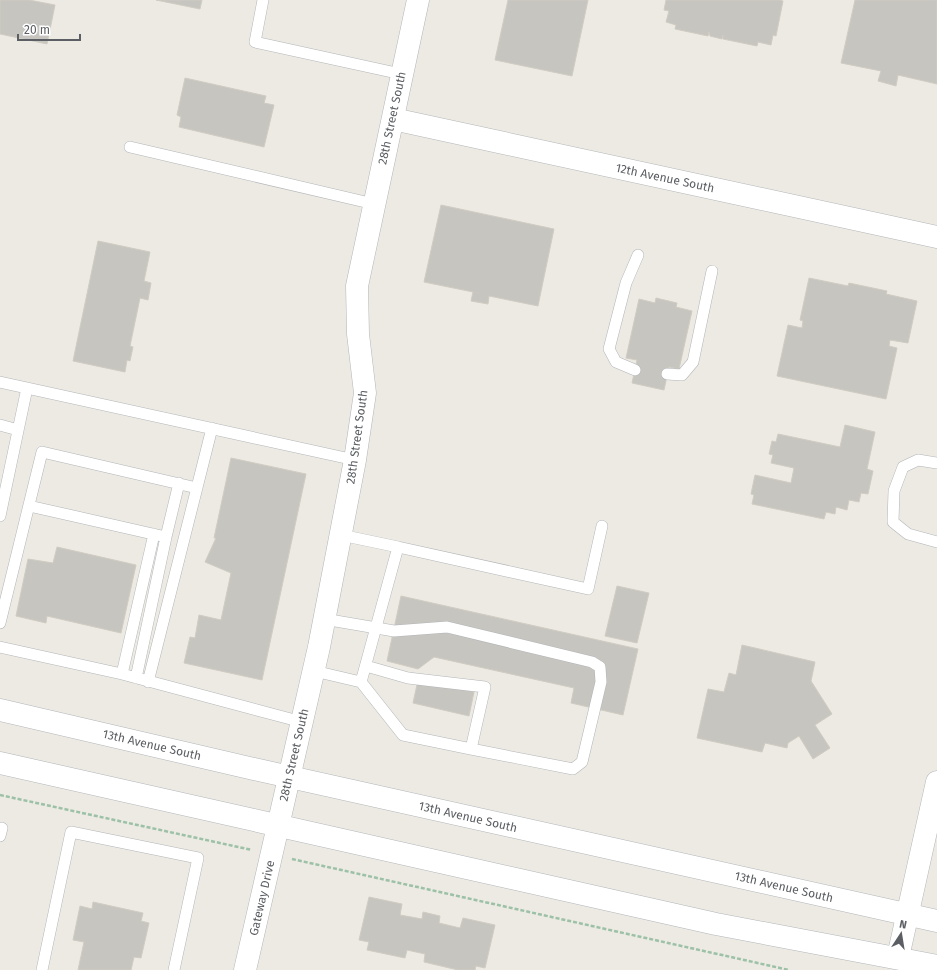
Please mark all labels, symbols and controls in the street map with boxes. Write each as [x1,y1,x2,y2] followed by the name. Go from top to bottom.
[18,16,80,42] scale bar
[24,23,50,37] text: 20 m
[375,70,409,166] street label: 28th Street South
[614,161,716,195] street label: 12th Avenue South
[343,389,371,485] street label: 28th Street South
[277,707,311,803] street label: 28th Street South
[101,727,203,763] street label: 13th Avenue South
[417,799,519,835] street label: 13th Avenue South
[247,859,277,937] street label: Gateway Drive
[733,869,835,905] street label: 13th Avenue South
[881,914,921,954] north arrow
[898,918,908,932] text: N

